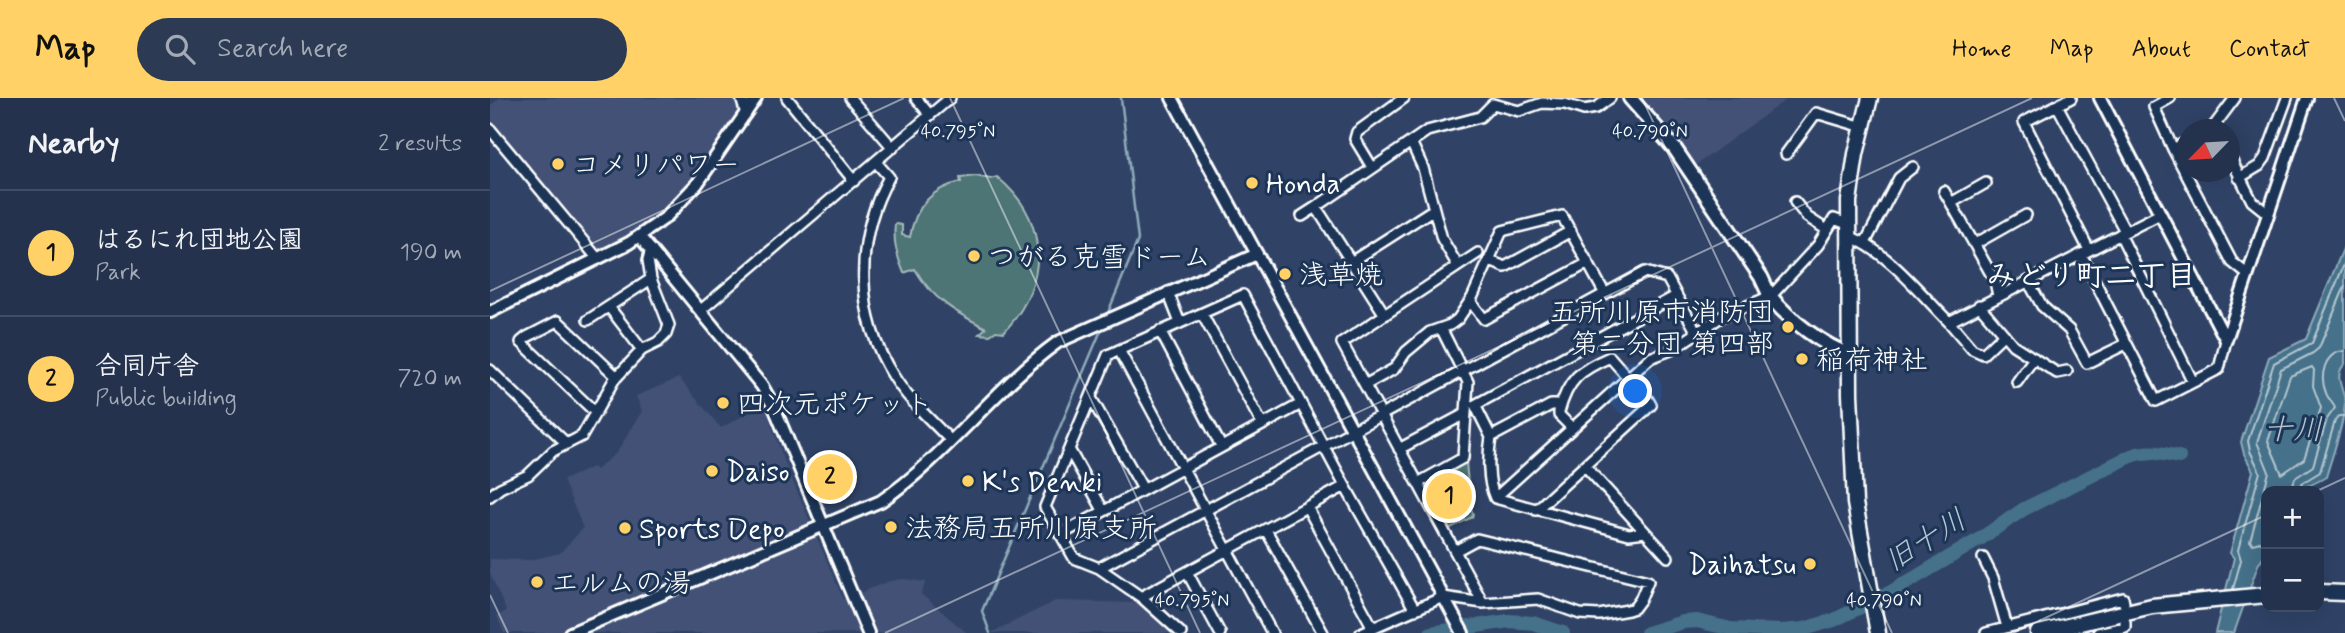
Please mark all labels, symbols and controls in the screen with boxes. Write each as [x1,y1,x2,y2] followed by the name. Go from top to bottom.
[137,18,627,81] search box
[35,27,95,71] text: Map
[161,30,199,68] icon: search
[217,32,348,66] text: Search here
[1952,34,2012,65] text: Home
[2050,34,2094,65] text: Map
[2132,34,2191,65] text: About
[2229,34,2310,65] text: Contact
[2177,119,2240,182] north arrow
[921,120,995,144] text: 40.795°N
[1612,120,1688,144] text: 40.790°N
[28,124,119,163] text: Nearby
[378,129,462,159] text: 2 results
[572,148,740,185] place label: コメリパワー
[550,156,566,172] marker: コメリパワー
[1266,167,1340,204] place label: Honda
[1244,175,1260,191] marker: Honda
[95,224,303,258] text: はるにれ団地公園
[46,238,56,268] text: 1
[400,238,462,268] text: 190 m
[988,240,1211,277] place label: つがる克雪ドーム
[966,248,982,264] marker: つがる克雪ドーム
[1986,257,2196,296] district label: みどり町二丁目
[95,258,141,288] text: Park
[1299,258,1383,295] place label: 浅草焼
[1277,266,1293,282] marker: 浅草焼
[1550,295,1774,364] place label: 五所川原市消防団 第二分団 第四部
[1780,319,1796,335] marker: 五所川原市消防団 第二分団 第四部
[1816,343,1928,380] place label: 稲荷神社
[95,350,199,384] text: 合同庁舎
[1794,351,1810,367] marker: 稲荷神社
[45,364,57,394] text: 2
[398,364,462,394] text: 720 m
[1618,374,1652,408] your location
[95,384,237,414] text: Public building
[737,387,933,424] place label: 四次元ポケット
[715,395,731,411] marker: 四次元ポケット
[2263,411,2323,450] water label: 十川
[807,451,853,503] pin: 2
[726,455,790,492] place label: Daiso
[704,463,720,479] marker: Daiso
[982,465,1102,502] place label: K's Denki
[1426,470,1472,522] pin: 1
[960,473,976,489] marker: K's Denki
[2261,486,2324,612] map controls
[2261,486,2324,549] button: +
[1877,501,1974,582] water label: 旧十川
[905,511,1157,548] place label: 法務局五所川原支所
[639,512,785,549] place label: Sports Depo
[883,519,899,535] marker: 法務局五所川原支所
[617,520,633,536] marker: Sports Depo
[1688,548,1796,585] place label: Daihatsu
[2261,549,2324,612] button: −
[1802,556,1818,572] marker: Daihatsu
[551,566,691,603] place label: エルムの湯
[529,574,545,590] marker: エルムの湯
[1155,589,1229,613] text: 40.795°N
[1846,589,1922,613] text: 40.790°N

